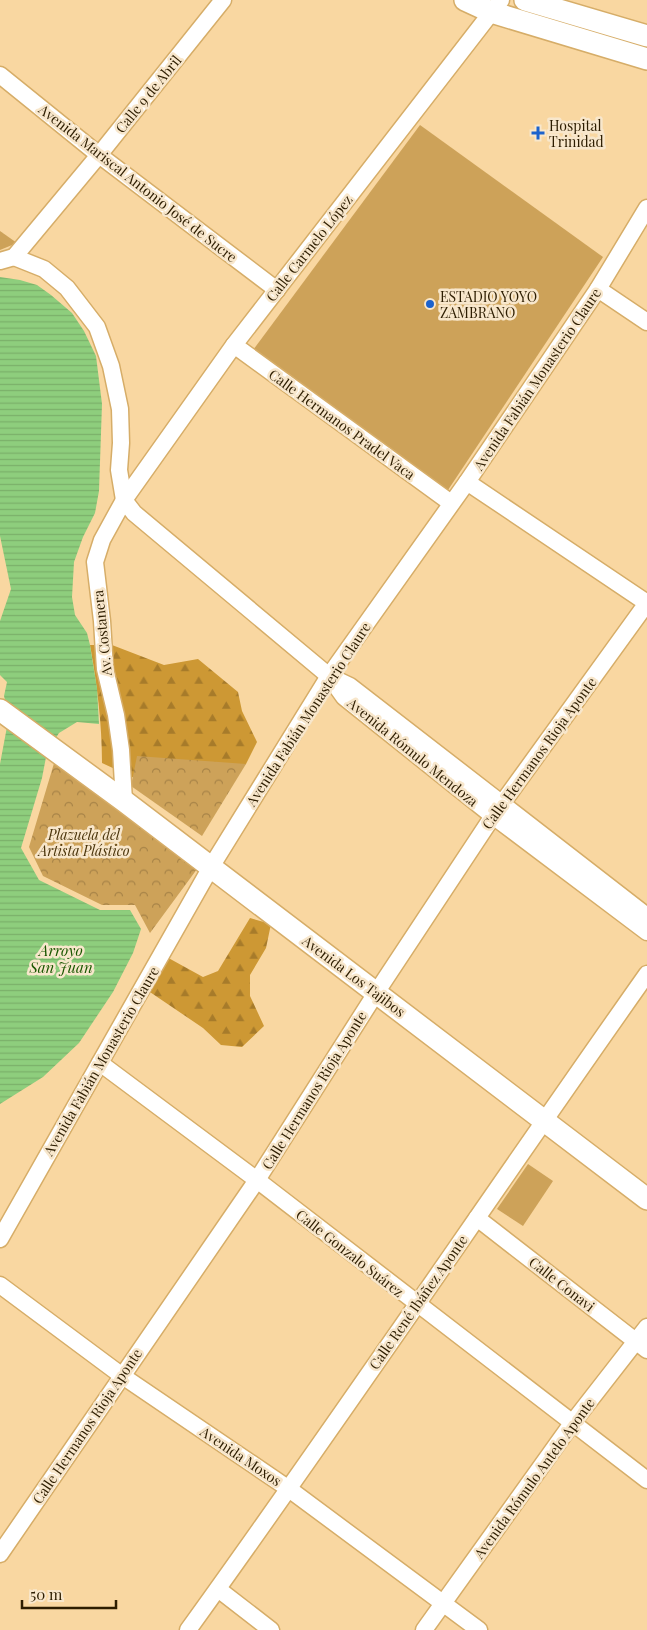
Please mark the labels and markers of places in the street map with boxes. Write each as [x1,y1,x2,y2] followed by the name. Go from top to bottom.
[549,116,604,151] place label: Hospital Trinidad
[531,126,545,140] marker: Hospital Trinidad
[440,287,537,322] place label: ESTADIO YOYO ZAMBRANO
[424,298,436,310] marker: ESTADIO YOYO ZAMBRANO

